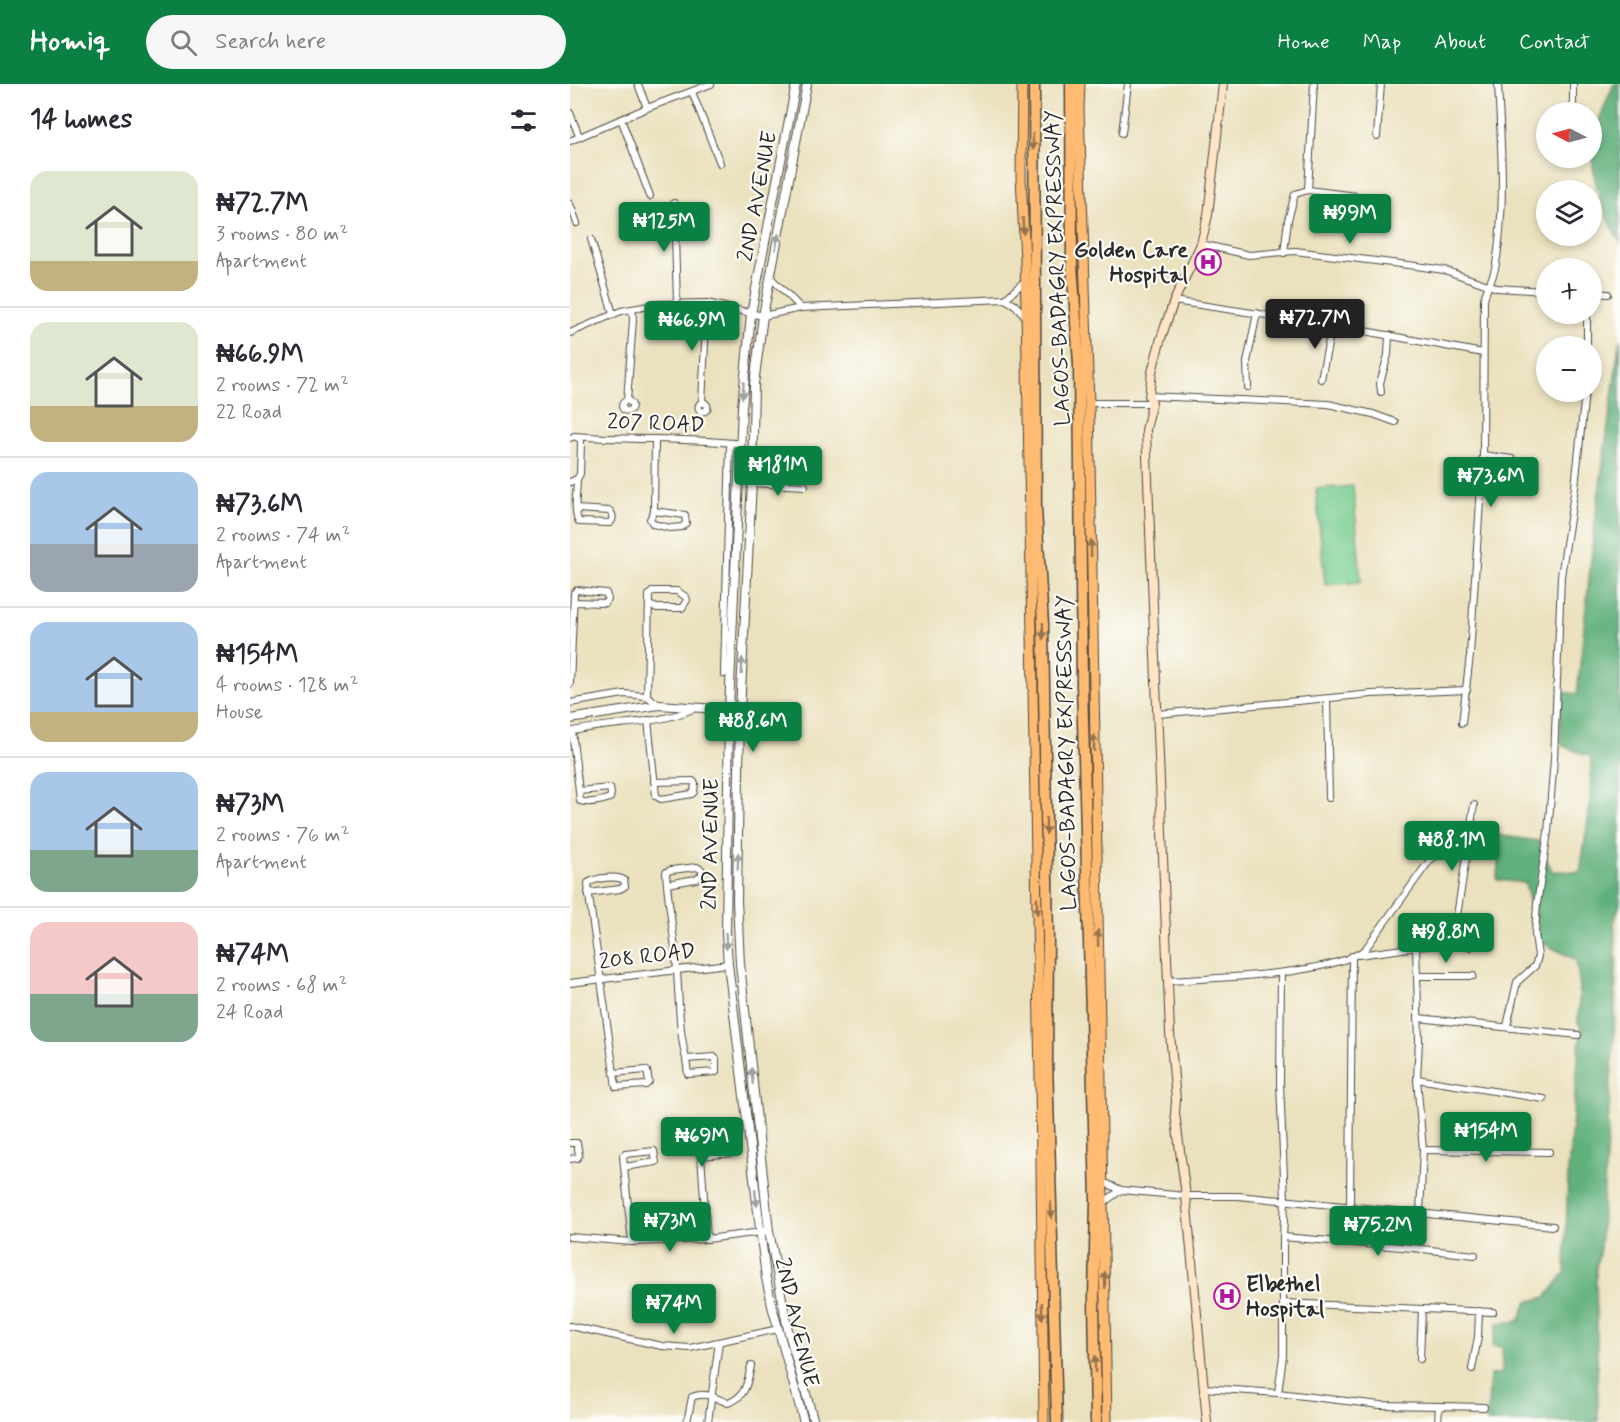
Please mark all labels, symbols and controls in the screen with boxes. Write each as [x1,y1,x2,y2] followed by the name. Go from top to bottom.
[146,15,566,69] search box
[30,24,110,61] text: Homiq
[167,26,200,59] icon: search
[215,28,326,56] text: Search here
[1278,28,1330,56] text: Home
[1363,28,1401,56] text: Map
[1434,28,1486,56] text: About
[1519,28,1590,56] text: Contact
[1536,102,1602,168] north arrow
[1536,102,1602,402] map controls
[30,103,132,137] text: 14 homes
[507,104,540,137] icon: filters
[1038,110,1078,426] street label: LAGOS-BADAGRY EXPRESSWAY
[732,129,784,264] street label: 2ND AVENUE
[1028,133,1038,152] one-way arrow
[1536,180,1602,246] button: layers
[216,187,308,221] text: ₦72.7M
[1314,194,1386,245] pin: ₦99M
[78,195,150,267] icon: home
[1323,200,1377,227] text: ₦99M
[622,202,706,253] pin: ₦125M
[633,208,695,235] text: ₦125M
[1019,217,1028,236] one-way arrow
[216,221,348,248] text: 3 rooms · 80 m²
[773,232,782,251] one-way arrow
[1074,237,1189,290] place label: Golden Care Hospital
[1193,247,1223,277] hospital icon: Golden Care Hospital
[216,248,307,275] text: Apartment
[1536,258,1602,324] button: +
[1266,299,1364,350] pin: ₦72.7M
[643,301,741,352] pin: ₦66.9M
[1280,305,1350,332] text: ₦72.7M
[658,307,726,334] text: ₦66.9M
[1536,336,1602,402] button: −
[216,338,303,372] text: ₦66.9M
[78,346,150,418] icon: home
[216,372,349,399] text: 2 rooms · 72 m²
[739,380,748,399] one-way arrow
[216,399,282,426] text: 22 Road
[607,408,705,440] street label: 207 ROAD
[736,446,820,497] pin: ₦181M
[748,452,808,479] text: ₦181M
[1442,457,1540,508] pin: ₦73.6M
[1458,463,1524,490] text: ₦73.6M
[216,488,303,522] text: ₦73.6M
[78,496,150,568] icon: home
[216,522,350,549] text: 2 rooms · 74 m²
[1086,538,1096,557] one-way arrow
[216,549,307,576] text: Apartment
[1050,595,1084,911] street label: LAGOS-BADAGRY EXPRESSWAY
[1038,622,1047,641] one-way arrow
[216,638,298,672] text: ₦154M
[78,646,150,718] icon: home
[737,656,746,675] one-way arrow
[216,672,358,699] text: 4 rooms · 128 m²
[216,699,263,726] text: House
[704,702,802,753] pin: ₦88.6M
[719,708,787,735] text: ₦88.6M
[1089,733,1099,752] one-way arrow
[696,778,726,910] street label: 2ND AVENUE
[216,788,284,822] text: ₦73M
[78,796,150,868] icon: home
[1041,817,1051,836] one-way arrow
[1403,821,1501,872] pin: ₦88.1M
[216,822,349,849] text: 2 rooms · 76 m²
[1418,827,1486,854] text: ₦88.1M
[216,849,307,876] text: Apartment
[733,851,743,870] one-way arrow
[1032,897,1042,916] one-way arrow
[1397,913,1495,964] pin: ₦98.8M
[1412,919,1480,946] text: ₦98.8M
[1093,928,1103,947] one-way arrow
[722,932,731,951] one-way arrow
[597,937,697,977] street label: 208 ROAD
[216,938,289,972] text: ₦74M
[78,946,150,1018] icon: home
[216,972,347,999] text: 2 rooms · 68 m²
[216,999,283,1026] text: 24 Road
[747,1066,757,1085] one-way arrow
[1444,1112,1528,1163] pin: ₦154M
[666,1117,738,1168] pin: ₦69M
[1454,1118,1518,1145] text: ₦154M
[675,1123,729,1150] text: ₦69M
[751,1188,761,1207] one-way arrow
[1046,1201,1056,1220] one-way arrow
[634,1202,706,1253] pin: ₦73M
[1329,1206,1427,1257] pin: ₦75.2M
[644,1208,696,1235] text: ₦73M
[1344,1212,1412,1239] text: ₦75.2M
[768,1255,825,1390] street label: 2ND AVENUE
[1100,1270,1109,1289] one-way arrow
[1246,1271,1325,1324] place label: Elbethel Hospital
[1212,1281,1242,1311] hospital icon: Elbethel Hospital
[638,1284,710,1335] pin: ₦74M
[646,1290,702,1317] text: ₦74M
[1037,1302,1047,1321] one-way arrow
[1090,1354,1100,1373] one-way arrow

